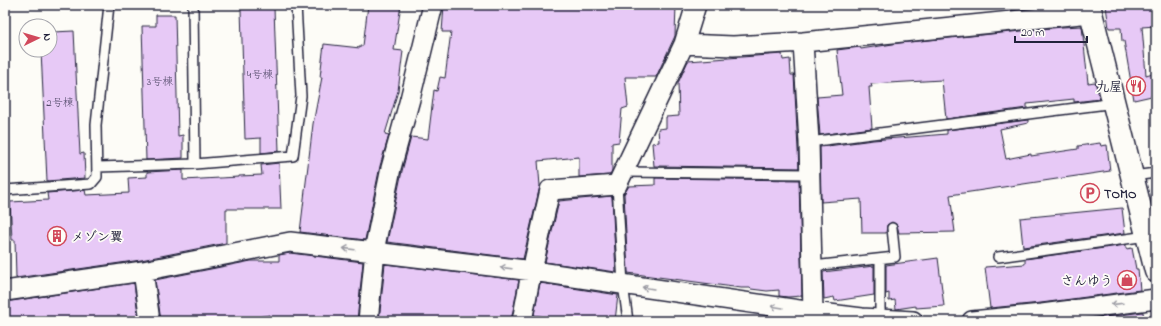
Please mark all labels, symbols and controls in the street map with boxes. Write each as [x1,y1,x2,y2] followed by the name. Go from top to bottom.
[18,18,58,58] north arrow
[1015,18,1087,44] scale bar
[1021,24,1044,42] text: 20 m
[39,33,55,42] text: N
[247,67,273,83] house number: 4号棟
[147,74,173,90] house number: 3号棟
[1125,75,1147,97] restaurant icon: 九屋
[1096,78,1122,97] place label: 九屋
[46,95,74,111] house number: 2号棟
[1079,182,1101,204] parking icon: TOMO
[1104,185,1137,204] place label: TOMO
[46,225,68,247] building icon: メゾン翼
[71,228,123,247] place label: メゾン翼
[343,245,356,252] one-way arrow
[499,264,512,271] one-way arrow
[1116,269,1138,291] shop icon: さんゆう
[1061,272,1113,291] place label: さんゆう
[642,284,655,292] one-way arrow
[1111,300,1124,308] one-way arrow
[771,303,784,311] one-way arrow

